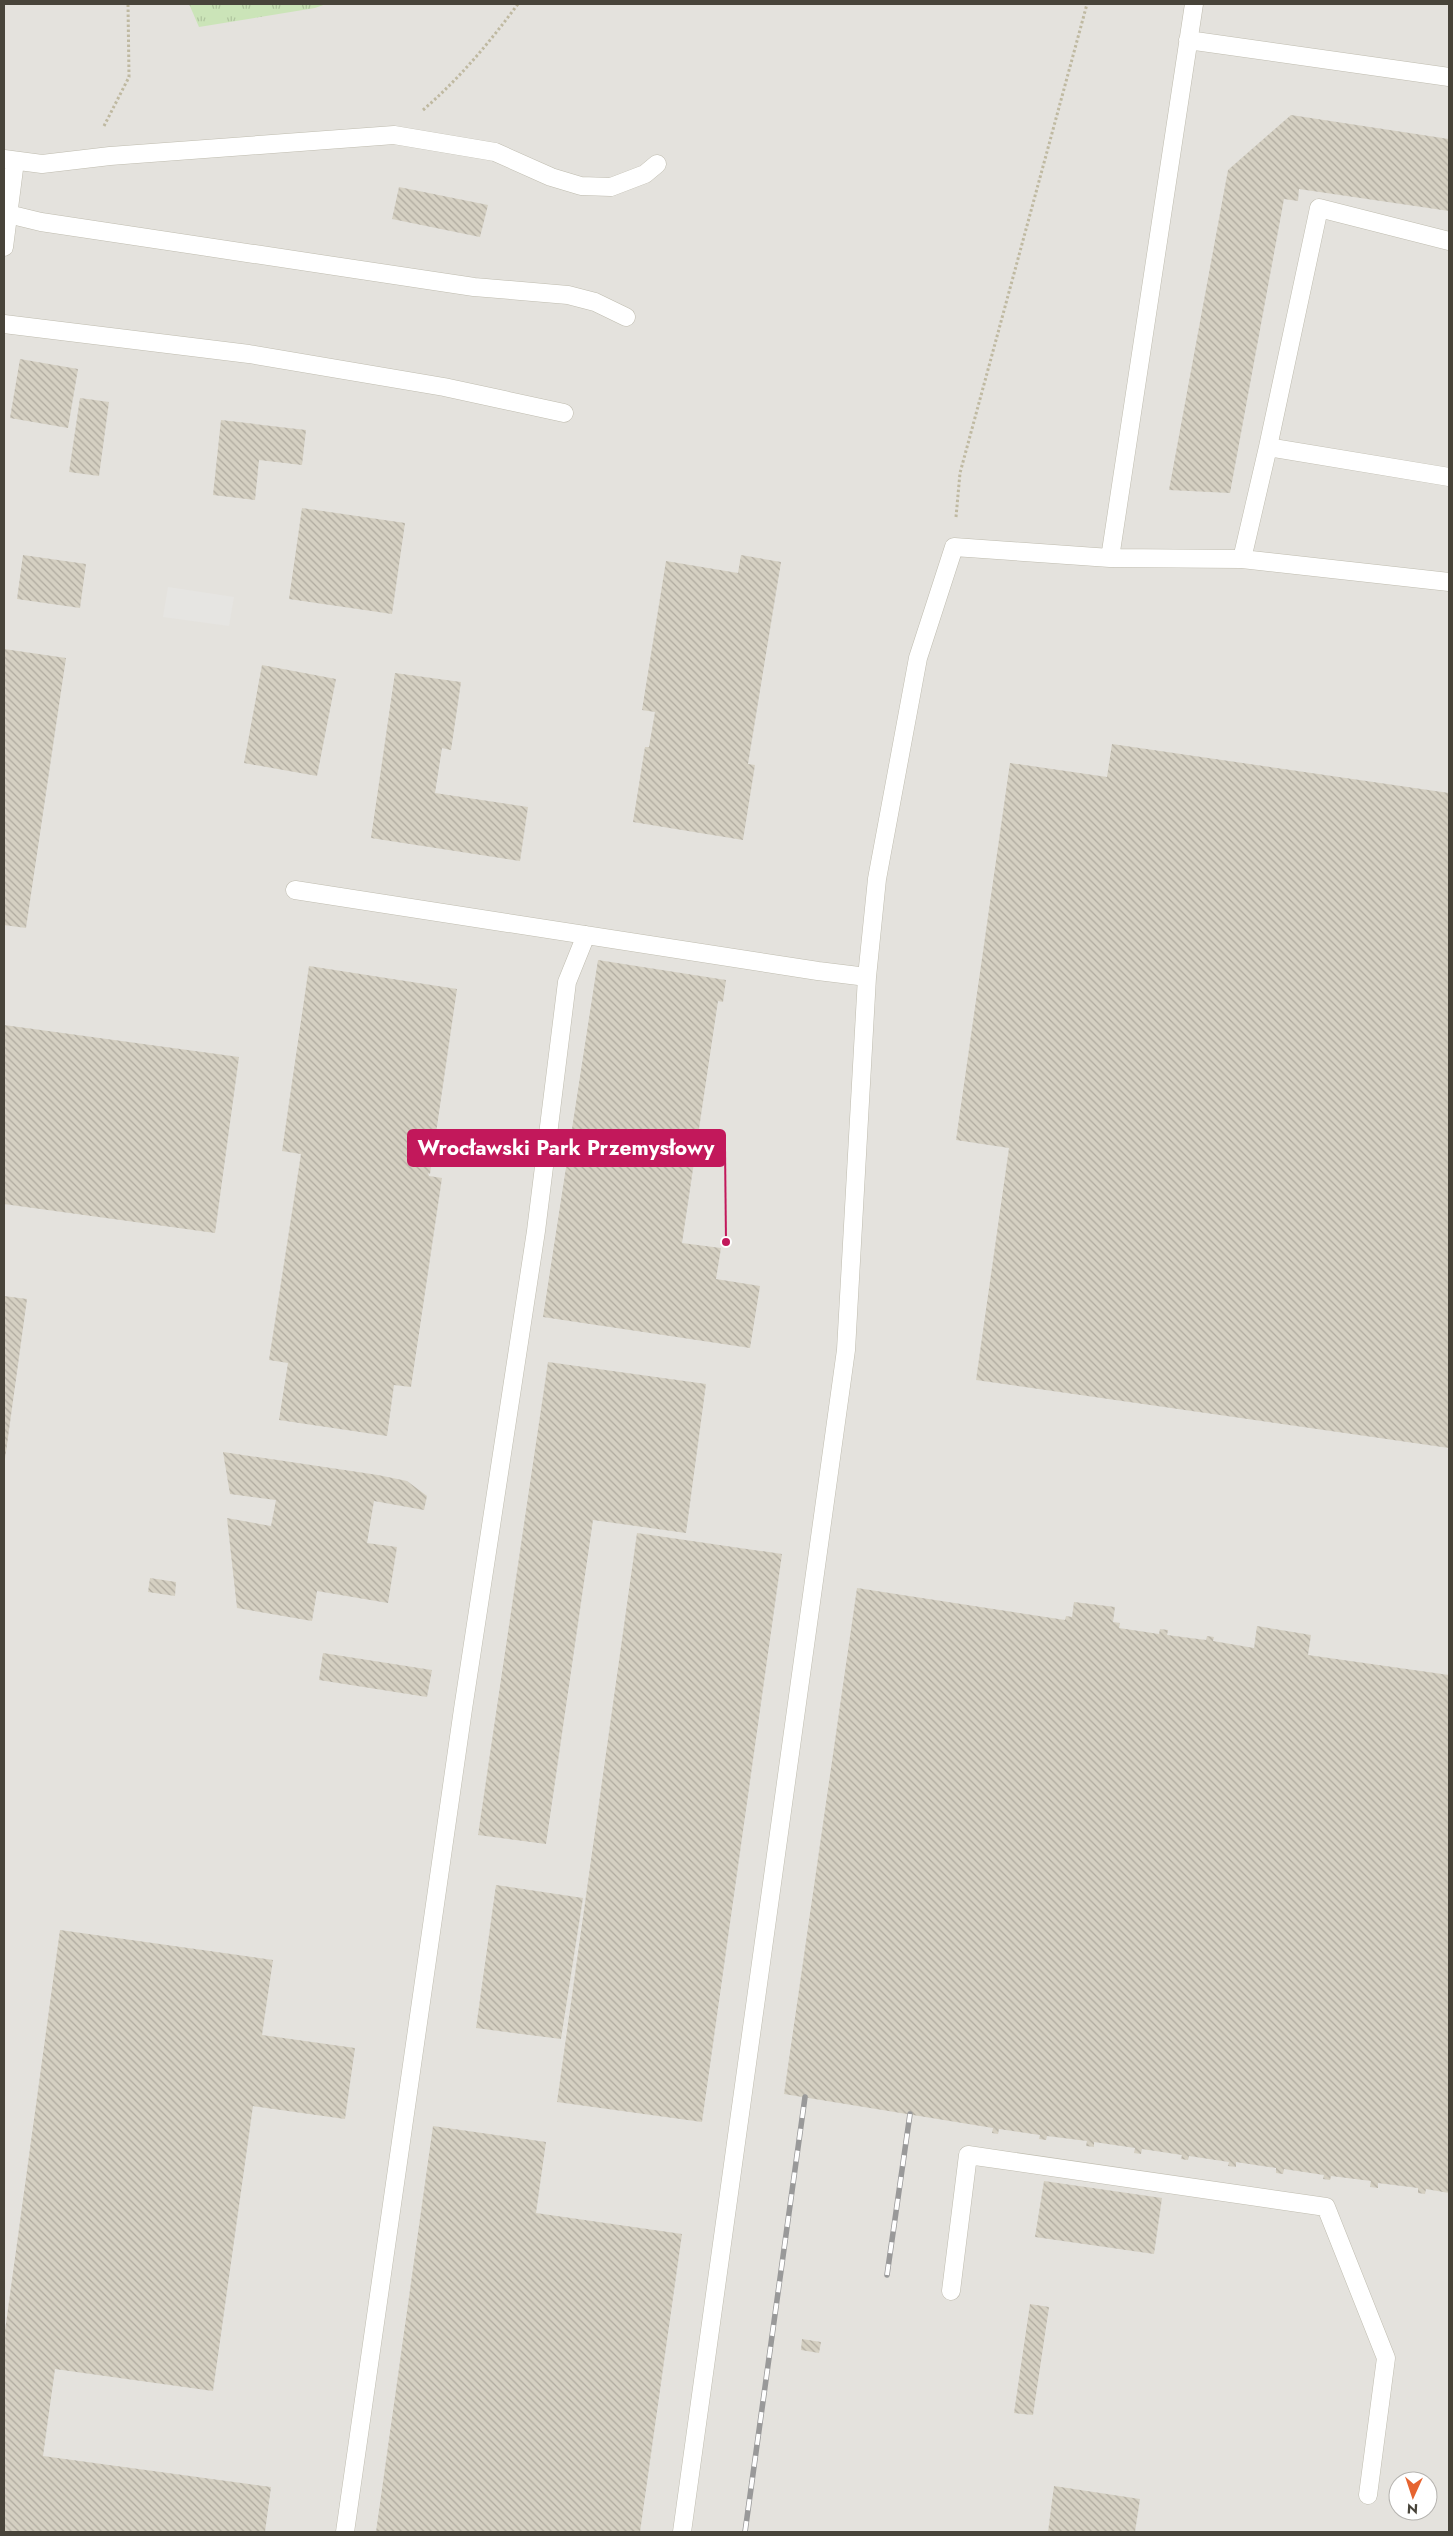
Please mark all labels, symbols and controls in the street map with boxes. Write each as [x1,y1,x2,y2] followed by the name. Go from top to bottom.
[408,1130,725,1166] callout: Wrocławski Park Przemysłowy
[418,1133,716,1163] text: Wrocławski Park Przemysłowy
[1388,2471,1438,2521] north arrow
[1406,2499,1418,2519] text: N

